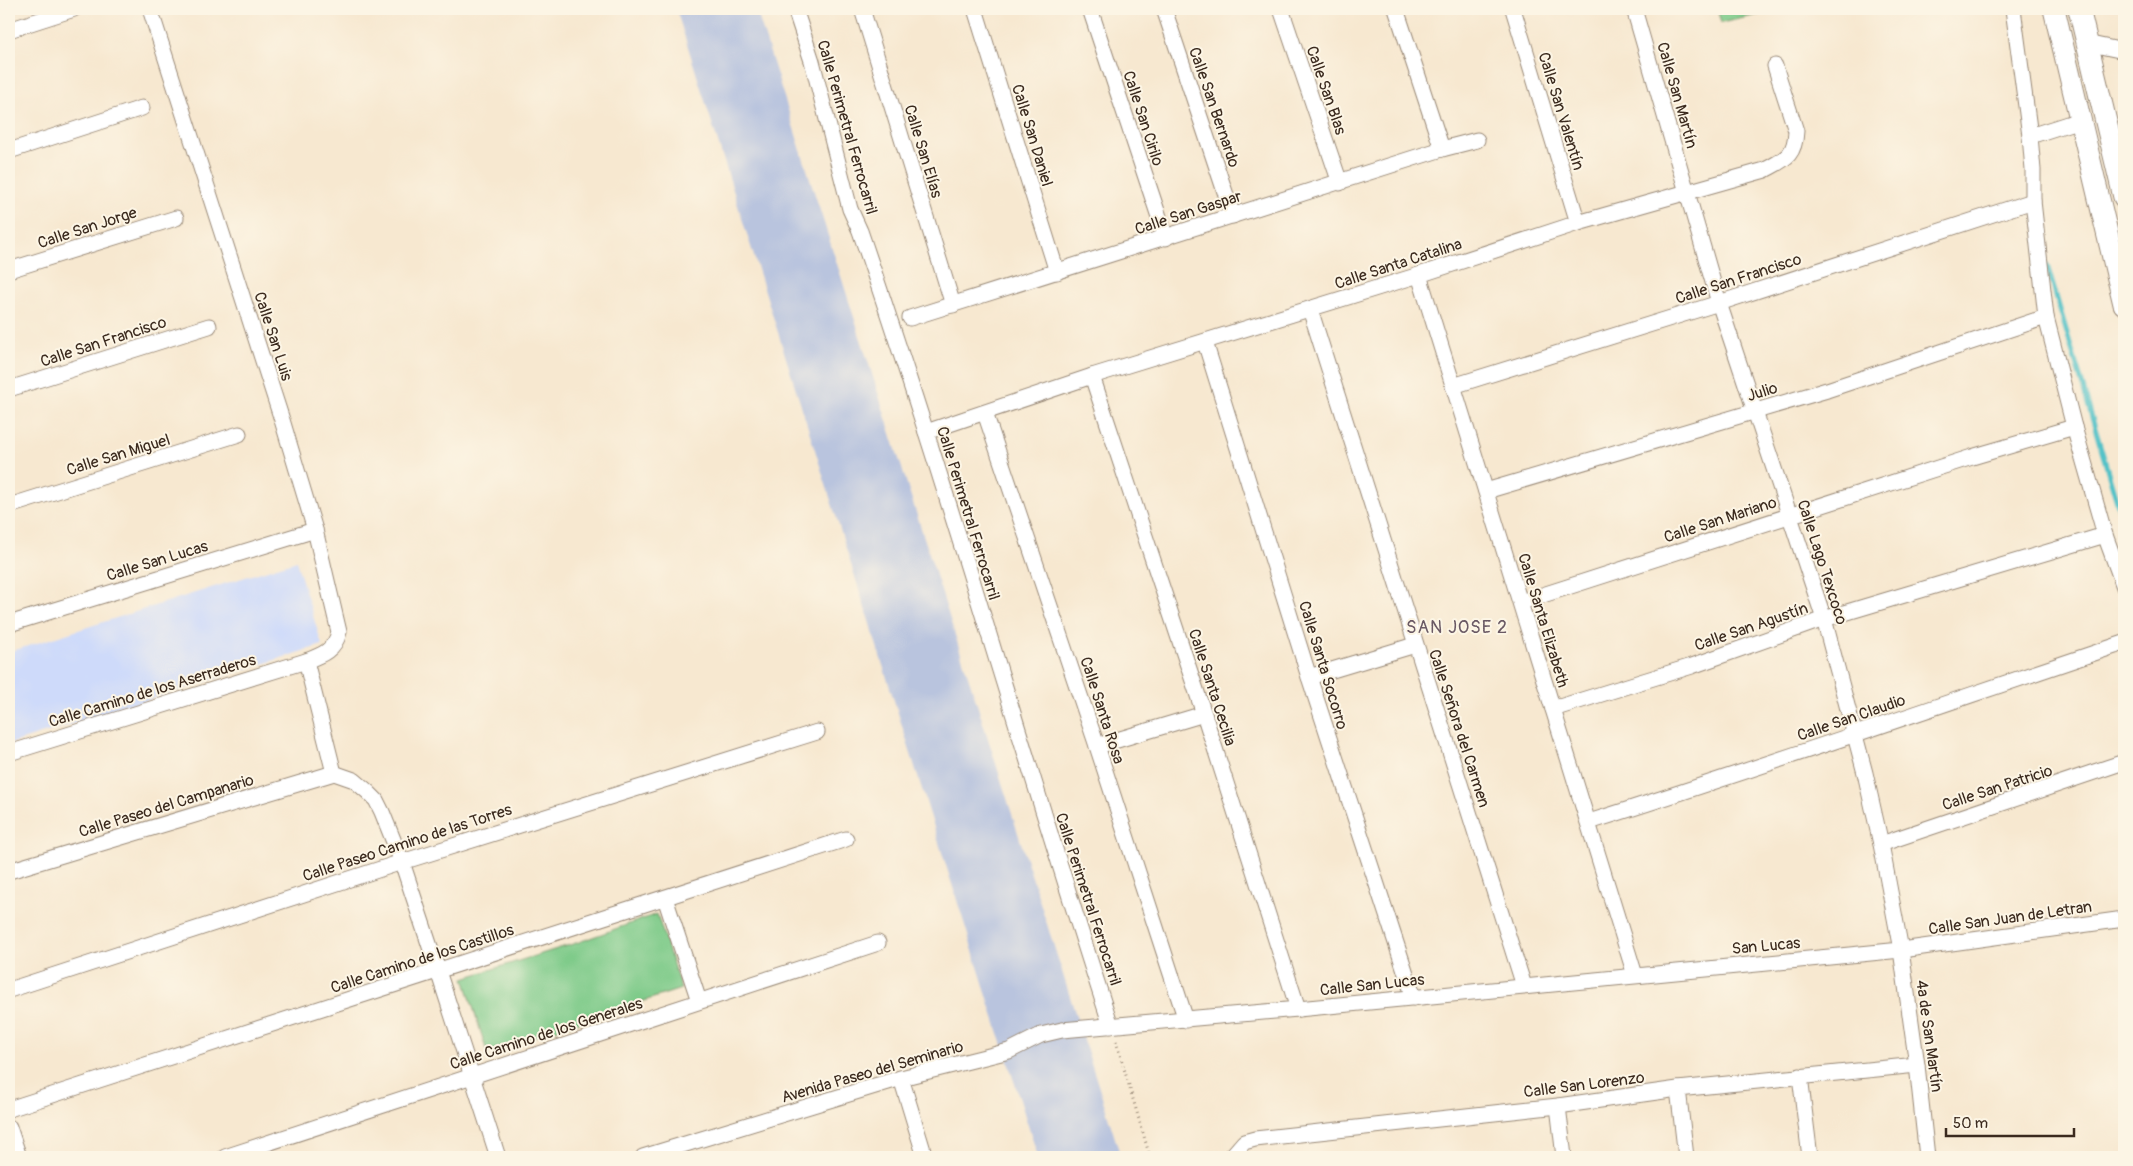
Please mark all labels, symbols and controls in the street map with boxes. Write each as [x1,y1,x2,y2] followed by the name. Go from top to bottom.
[813,38,882,217] street label: Calle Perimetral Ferrocarril
[1652,40,1702,151] street label: Calle San Martín
[1302,43,1351,137] street label: Calle San Blas
[1184,45,1244,170] street label: Calle San Bernardo
[1534,50,1588,173] street label: Calle San Valentín
[1118,68,1168,169] street label: Calle San Cirilo
[1007,82,1057,189] street label: Calle San Daniel
[899,102,947,200] street label: Calle San Elías
[1132,186,1244,240] street label: Calle San Gaspar
[35,202,139,253] street label: Calle San Jorge
[1332,234,1464,294] street label: Calle Santa Catalina
[1673,249,1804,309] street label: Calle San Francisco
[249,289,297,383] street label: Calle San Luis
[38,312,169,372] street label: Calle San Francisco
[1745,378,1780,406] street label: Julio
[932,424,1004,603] street label: Calle Perimetral Ferrocarril
[64,430,173,480] street label: Calle San Miguel
[1661,492,1780,548] street label: Calle San Mariano
[1792,497,1852,628] street label: Calle Lago Texcoco
[104,536,210,586] street label: Calle San Lucas
[1513,551,1573,690] street label: Calle Santa Elizabeth
[1692,598,1811,656] street label: Calle San Agustín
[1294,599,1352,732] street label: Calle Santa Socorro
[1406,616,1508,639] district label: SAN JOSE 2
[1184,626,1240,748] street label: Calle Santa Cecilia
[1424,647,1494,810] street label: Calle Señora del Carmen
[46,650,258,732] street label: Calle Camino de los Aserraderos
[1075,654,1129,766] street label: Calle Santa Rosa
[1795,690,1908,746] street label: Calle San Claudio
[1940,761,2055,815] street label: Calle San Patricio
[76,770,257,842] street label: Calle Paseo del Campanario
[300,800,514,886] street label: Calle Paseo Camino de las Torres
[1051,810,1125,988] street label: Calle Perimetral Ferrocarril
[1927,897,2093,939] street label: Calle San Juan de Letran
[328,920,516,998] street label: Calle Camino de los Castillos
[1731,933,1801,959] street label: San Lucas
[1319,970,1425,1000] street label: Calle San Lucas
[1911,979,1947,1093] street label: 4a de San Martín
[447,993,645,1075] street label: Calle Camino de los Generales
[779,1036,966,1108] street label: Avenida Paseo del Seminario
[1523,1068,1646,1102] street label: Calle San Lorenzo
[1946,1106,2073,1138] scale bar
[1953,1114,1988,1133] text: 50 m

